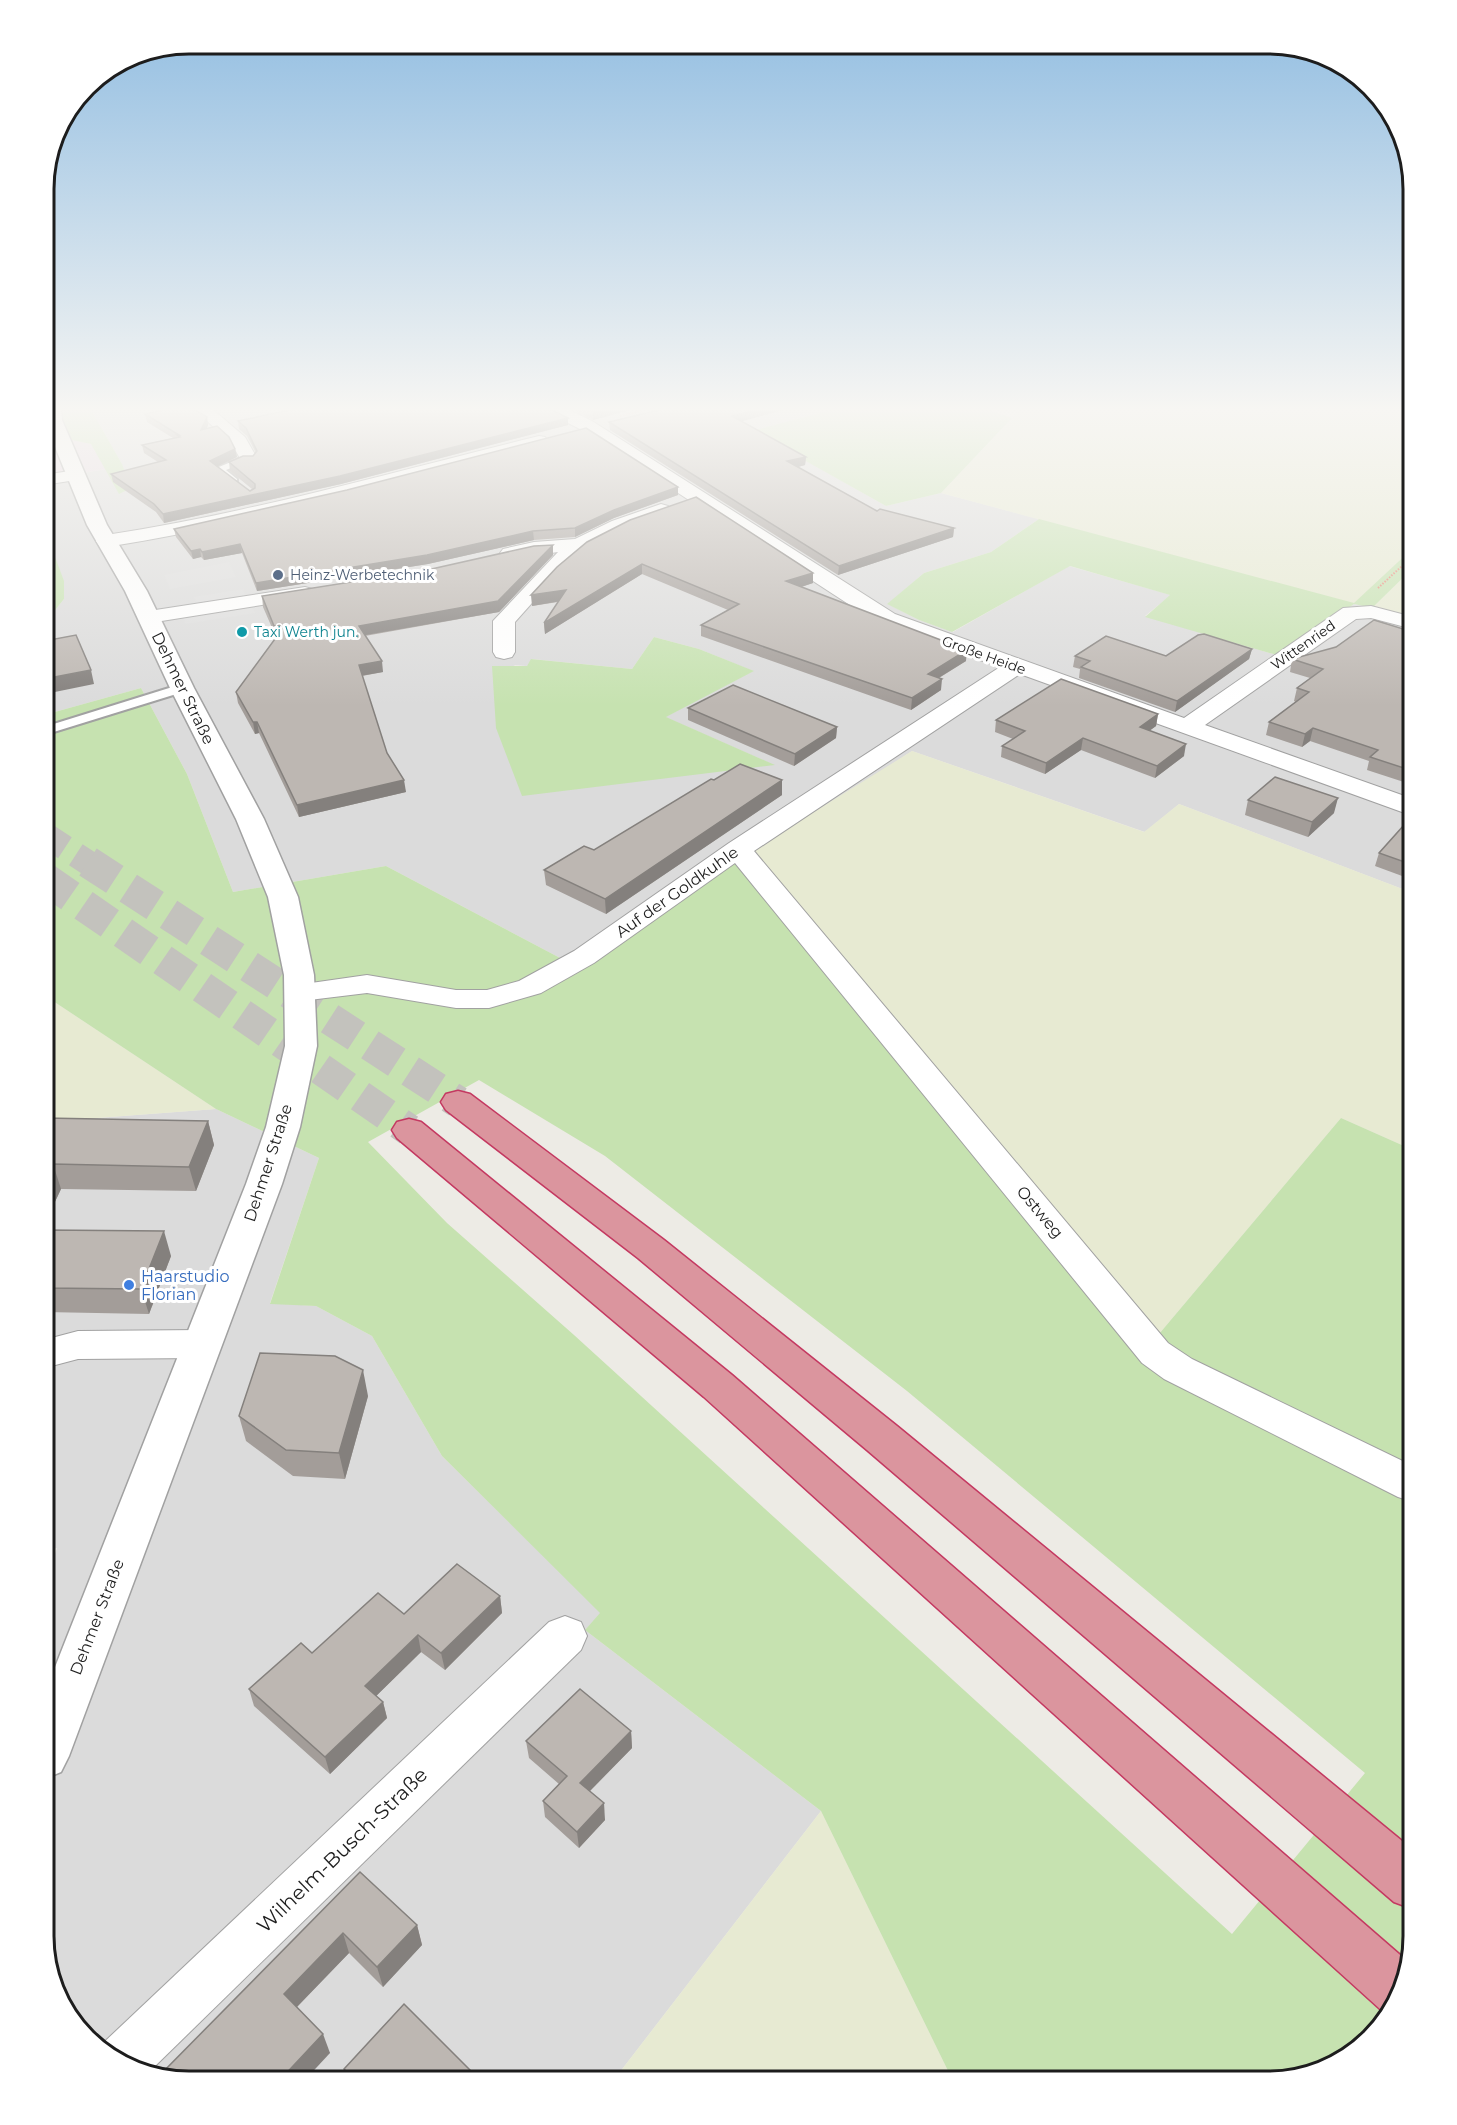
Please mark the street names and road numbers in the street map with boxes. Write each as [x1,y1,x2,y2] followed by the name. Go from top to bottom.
[1267,616,1339,674] street label: Wittenried
[148,629,218,747] street label: Dehmer Straße
[940,631,1028,679] street label: Große Heide
[612,843,742,941] street label: Auf der Goldkuhle
[240,1102,296,1224] street label: Dehmer Straße
[1013,1182,1067,1242] street label: Ostweg
[66,1556,128,1678] street label: Dehmer Straße
[252,1762,432,1938] street label: Wilhelm-Busch-Straße

